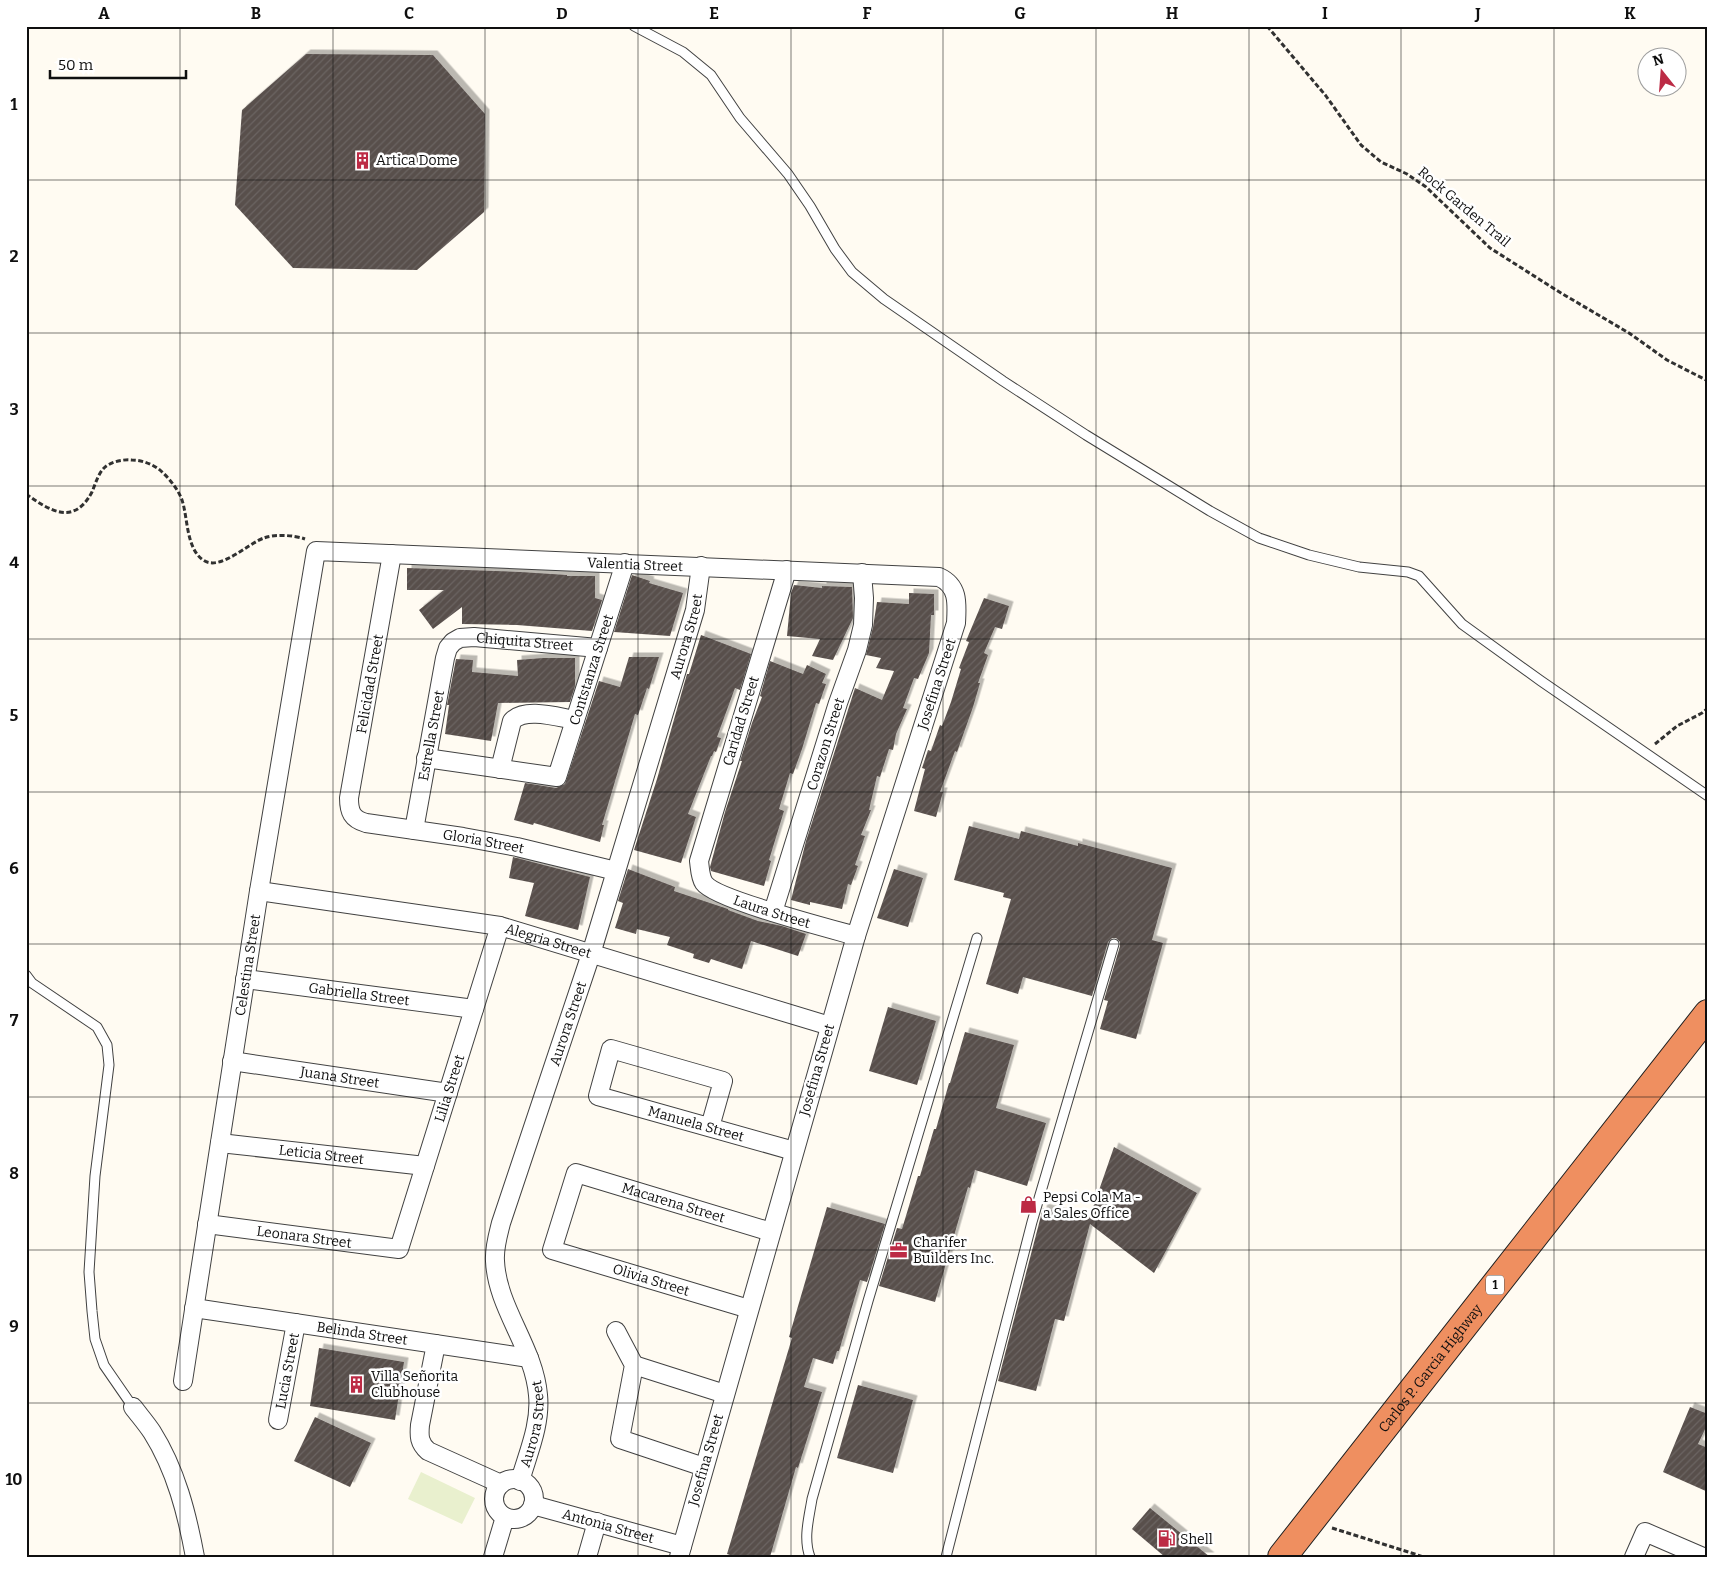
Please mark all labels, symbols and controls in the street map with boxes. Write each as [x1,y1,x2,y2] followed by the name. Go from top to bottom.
[98,4,110,23] text: A
[251,4,261,23] text: B
[404,4,414,23] text: C
[556,4,568,23] text: D
[709,4,719,23] text: E
[863,4,872,23] text: F
[1014,4,1026,23] text: G
[1166,4,1179,23] text: H
[1322,4,1328,23] text: I
[1474,4,1481,23] text: J
[1624,4,1636,23] text: K
[50,48,186,80] scale bar
[1636,48,1686,98] north arrow
[1651,50,1666,70] text: N
[58,56,94,74] text: 50 m
[11,95,18,114] text: 1
[352,150,372,170] building icon: Artica Dome
[376,152,457,169] place label: Artica Dome
[1414,163,1514,251] street label: Rock Garden Trail
[9,247,19,266] text: 2
[9,400,19,419] text: 3
[9,553,19,572] text: 4
[587,554,683,575] street label: Valentia Street
[666,593,706,681] street label: Aurora Street
[566,612,617,727] street label: Contstanza Street
[475,629,574,654] street label: Chiquita Street
[353,633,387,735] street label: Felicidad Street
[914,636,960,733] street label: Josefina Street
[719,674,763,768] street label: Caridad Street
[415,689,448,782] street label: Estrella Street
[803,695,848,792] street label: Corazon Street
[10,706,19,725] text: 5
[442,826,526,857] street label: Gloria Street
[9,859,19,878] text: 6
[731,891,812,931] street label: Laura Street
[231,913,264,1017] street label: Celestina Street
[503,920,593,962] street label: Alegria Street
[307,979,411,1009] street label: Gabriella Street
[546,979,590,1068] street label: Aurora Street
[10,1011,19,1030] text: 7
[795,1022,838,1119] street label: Josefina Street
[431,1052,468,1124] street label: Lilia Street
[298,1063,381,1091] street label: Juana Street
[646,1102,746,1145] street label: Manuela Street
[278,1141,365,1168] street label: Leticia Street
[9,1164,19,1183] text: 8
[620,1179,727,1226] street label: Macarena Street
[1043,1189,1141,1222] place label: Pepsi Cola Ma - a Sales Office
[1019,1195,1039,1215] shop icon: Pepsi Cola Ma - a Sales Office
[256,1222,353,1251] street label: Leonara Street
[913,1234,994,1267] place label: Charifer Builders Inc.
[889,1240,909,1260] office icon: Charifer Builders Inc.
[610,1260,692,1300] street label: Olivia Street
[1486,1276,1504,1294] road number: 1
[1375,1300,1486,1436] street label: Carlos P. Garcia Highway
[9,1317,19,1336] text: 9
[315,1318,409,1348] street label: Belinda Street
[272,1331,303,1410] street label: Lucia Street
[371,1368,458,1401] place label: Villa Señorita Clubhouse
[347,1374,367,1394] building icon: Villa Señorita Clubhouse
[516,1379,547,1469] street label: Aurora Street
[684,1412,727,1509] street label: Josefina Street
[5,1470,23,1489] text: 10
[560,1505,656,1546] street label: Antonia Street
[1156,1529,1176,1549] fuel station icon: Shell
[1180,1531,1213,1548] place label: Shell

